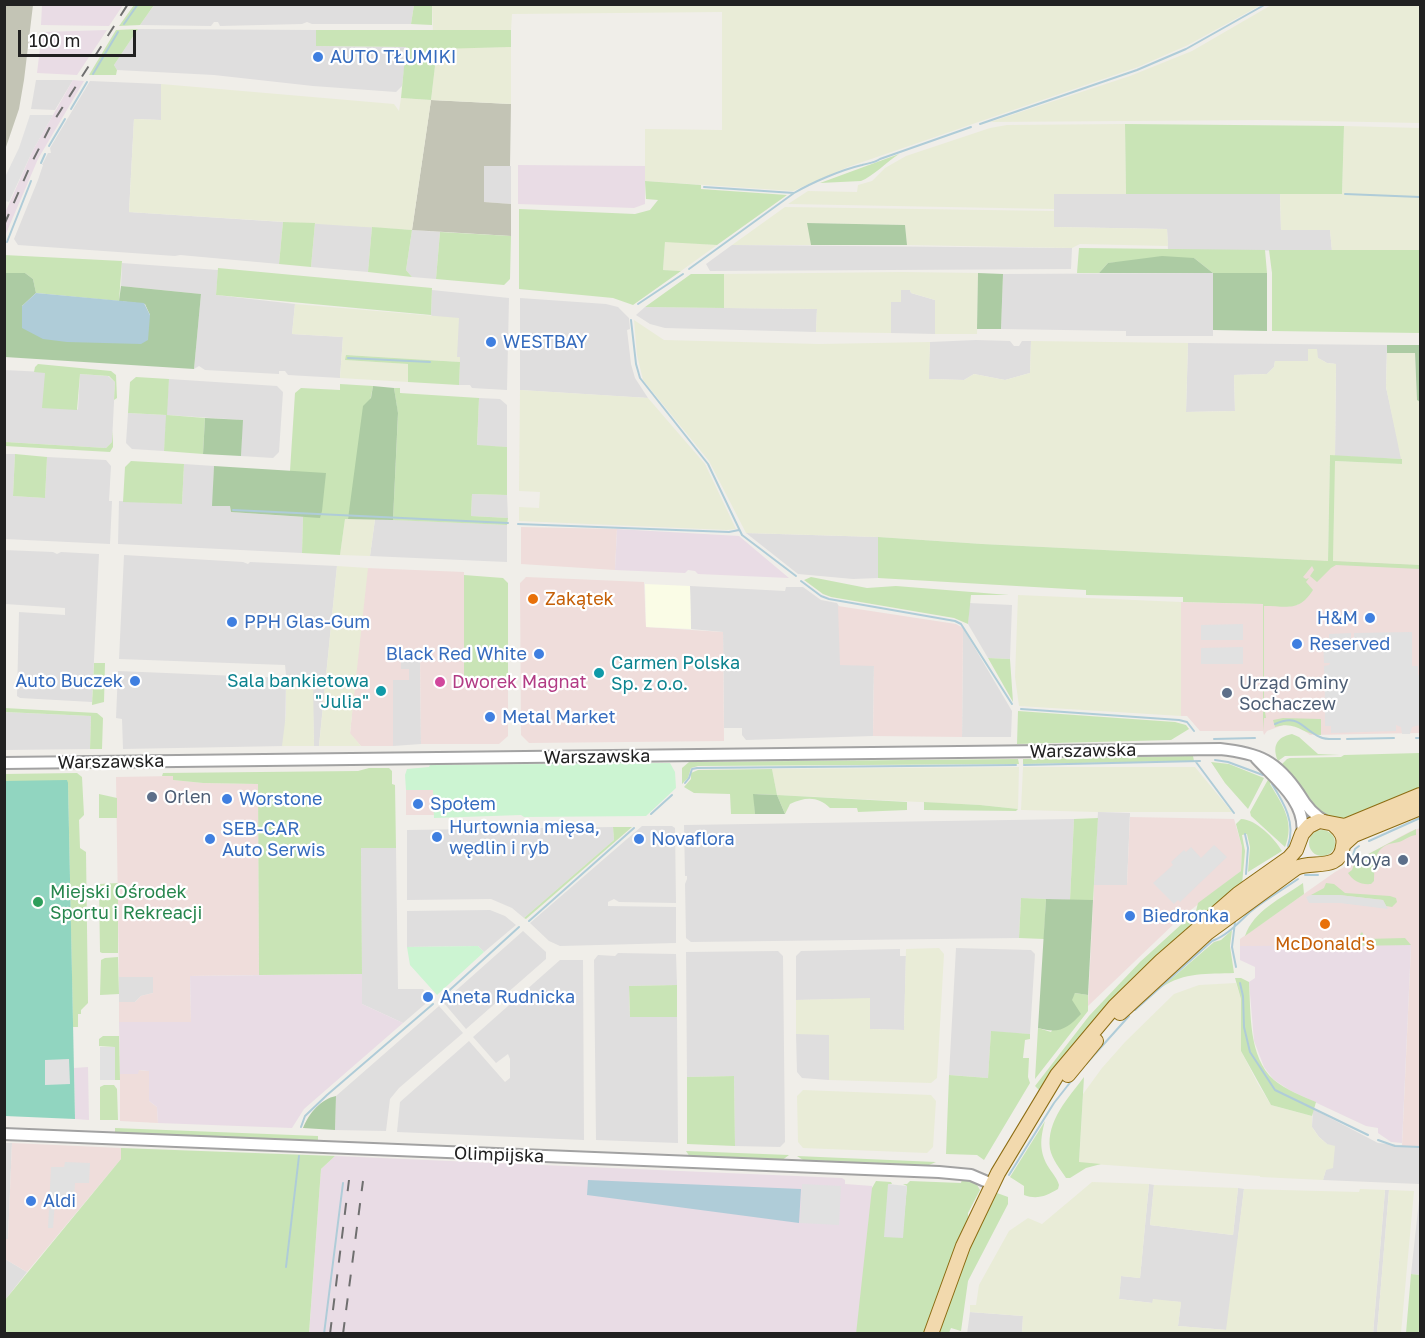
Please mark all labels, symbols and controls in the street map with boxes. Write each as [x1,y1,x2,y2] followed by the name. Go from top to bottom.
[21,18,140,56] scale bar
[29,29,80,51] text: 100 m
[330,46,457,68] place label: AUTO TŁUMIKI
[311,50,325,64] marker: AUTO TŁUMIKI
[503,331,587,353] place label: WESTBAY
[484,335,498,349] marker: WESTBAY
[545,588,614,610] place label: Zakątek
[526,592,540,606] marker: Zakątek
[1317,607,1358,629] place label: H&M
[244,611,370,633] place label: PPH Glas-Gum
[1363,611,1377,625] marker: H&M
[225,615,239,629] marker: PPH Glas-Gum
[1309,633,1390,655] place label: Reserved
[1290,637,1304,651] marker: Reserved
[386,643,527,665] place label: Black Red White
[532,647,546,661] marker: Black Red White
[611,652,740,694] place label: Carmen Polska Sp. z o.o.
[592,666,606,680] marker: Carmen Polska Sp. z o.o.
[15,670,123,692] place label: Auto Buczek
[227,670,369,712] place label: Sala bankietowa "Julia"
[452,671,587,693] place label: Dworek Magnat
[1239,672,1348,714] place label: Urząd Gminy Sochaczew
[128,674,142,688] marker: Auto Buczek
[433,675,447,689] marker: Dworek Magnat
[374,684,388,698] marker: Sala bankietowa "Julia"
[1220,686,1234,700] marker: Urząd Gminy Sochaczew
[502,706,616,728] place label: Metal Market
[483,710,497,724] marker: Metal Market
[1029,739,1137,763] street label: Warszawska
[543,745,651,769] street label: Warszawska
[57,750,165,774] street label: Warszawska
[164,786,211,808] place label: Orlen
[239,788,322,810] place label: Worstone
[145,790,159,804] marker: Orlen
[220,792,234,806] marker: Worstone
[430,793,496,815] place label: Społem
[411,797,425,811] marker: Społem
[449,816,600,858] place label: Hurtownia mięsa, wędlin i ryb
[222,818,325,860] place label: SEB-CAR Auto Serwis
[651,828,735,850] place label: Novaflora
[430,830,444,844] marker: Hurtownia mięsa, wędlin i ryb
[203,832,217,846] marker: SEB-CAR Auto Serwis
[632,832,646,846] marker: Novaflora
[1345,849,1391,871] place label: Moya
[1396,853,1410,867] marker: Moya
[50,881,202,924] place label: Miejski Ośrodek Sportu i Rekreacji
[31,895,45,909] marker: Miejski Ośrodek Sportu i Rekreacji
[1142,905,1229,927] place label: Biedronka
[1123,909,1137,923] marker: Biedronka
[1318,917,1332,931] marker: McDonald's
[1275,933,1375,955] place label: McDonald's
[440,986,575,1008] place label: Aneta Rudnicka
[421,990,435,1004] marker: Aneta Rudnicka
[454,1143,544,1167] street label: Olimpijska
[43,1190,76,1212] place label: Aldi
[24,1194,38,1208] marker: Aldi

